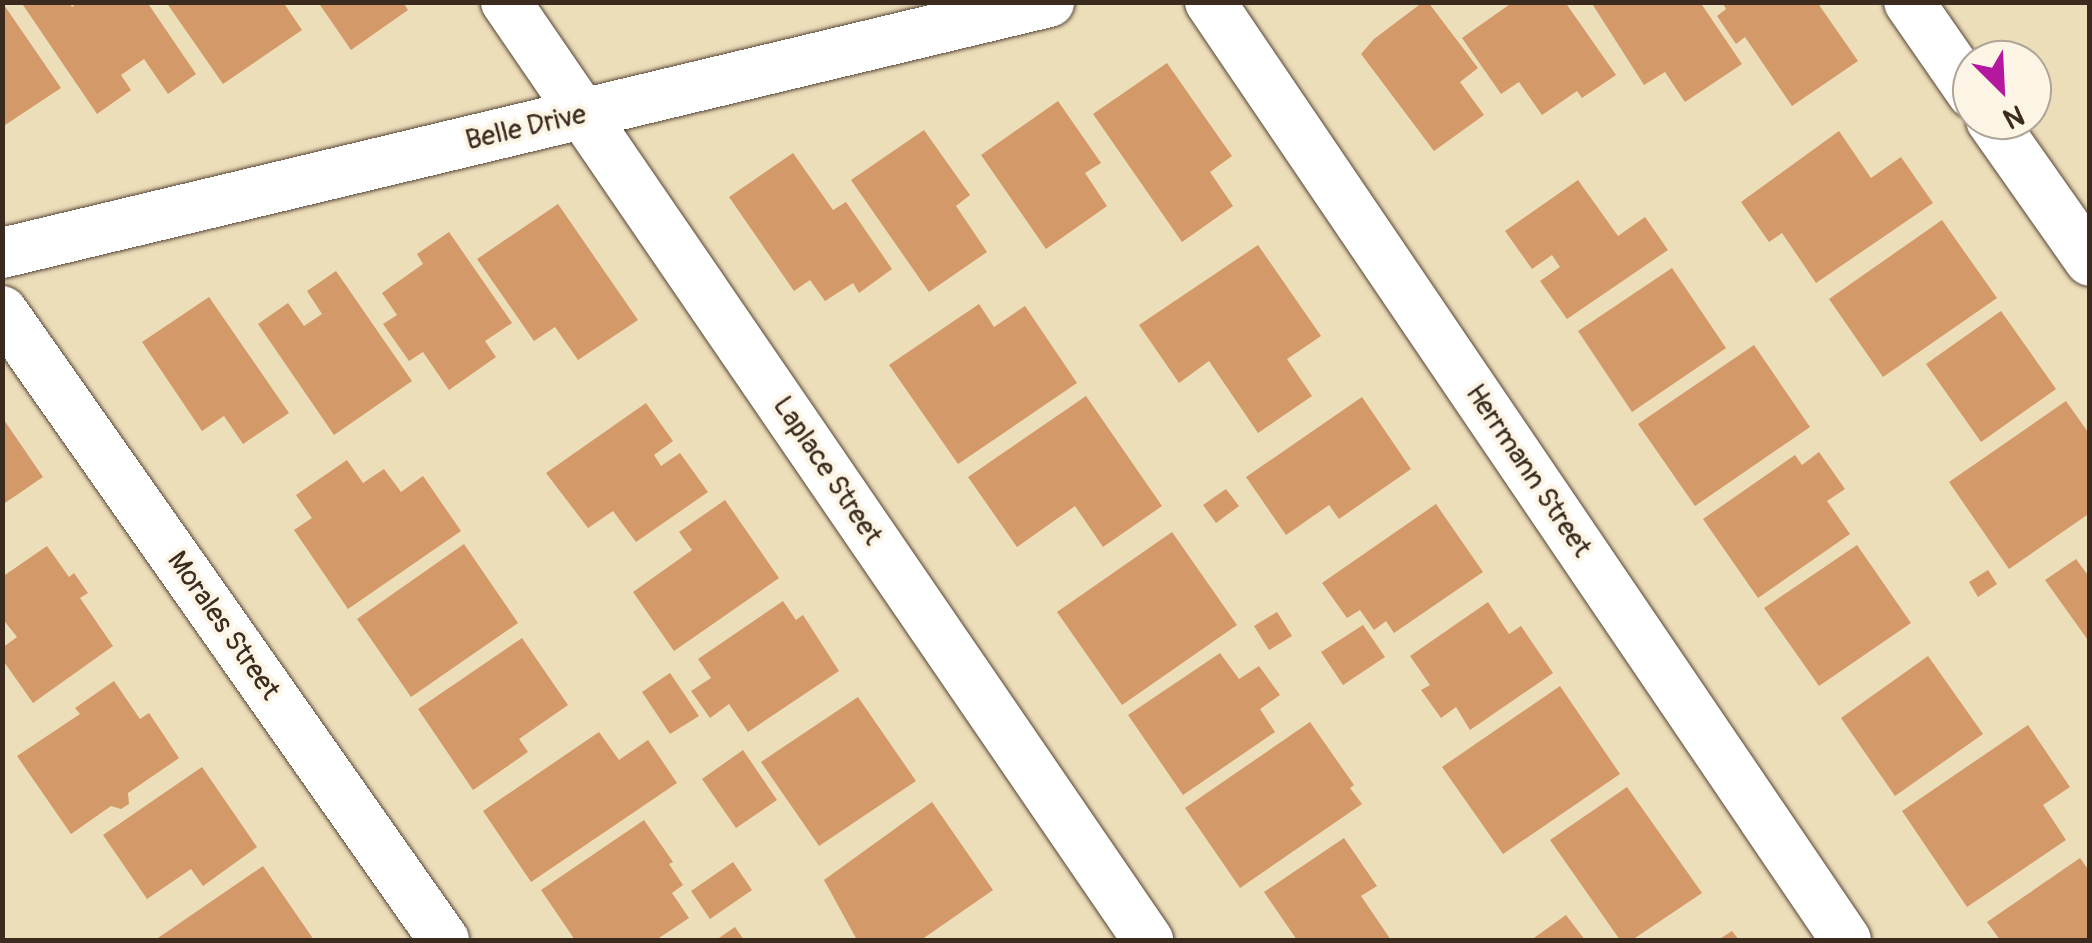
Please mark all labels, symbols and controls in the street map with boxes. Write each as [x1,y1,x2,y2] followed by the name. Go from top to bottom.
[1952,40,2052,140] north arrow
[1998,96,2029,136] text: N
[462,98,590,158] street label: Belle Drive
[1458,378,1598,564] street label: Herrmann Street
[765,390,889,552] street label: Laplace Street
[160,545,286,707] street label: Morales Street

